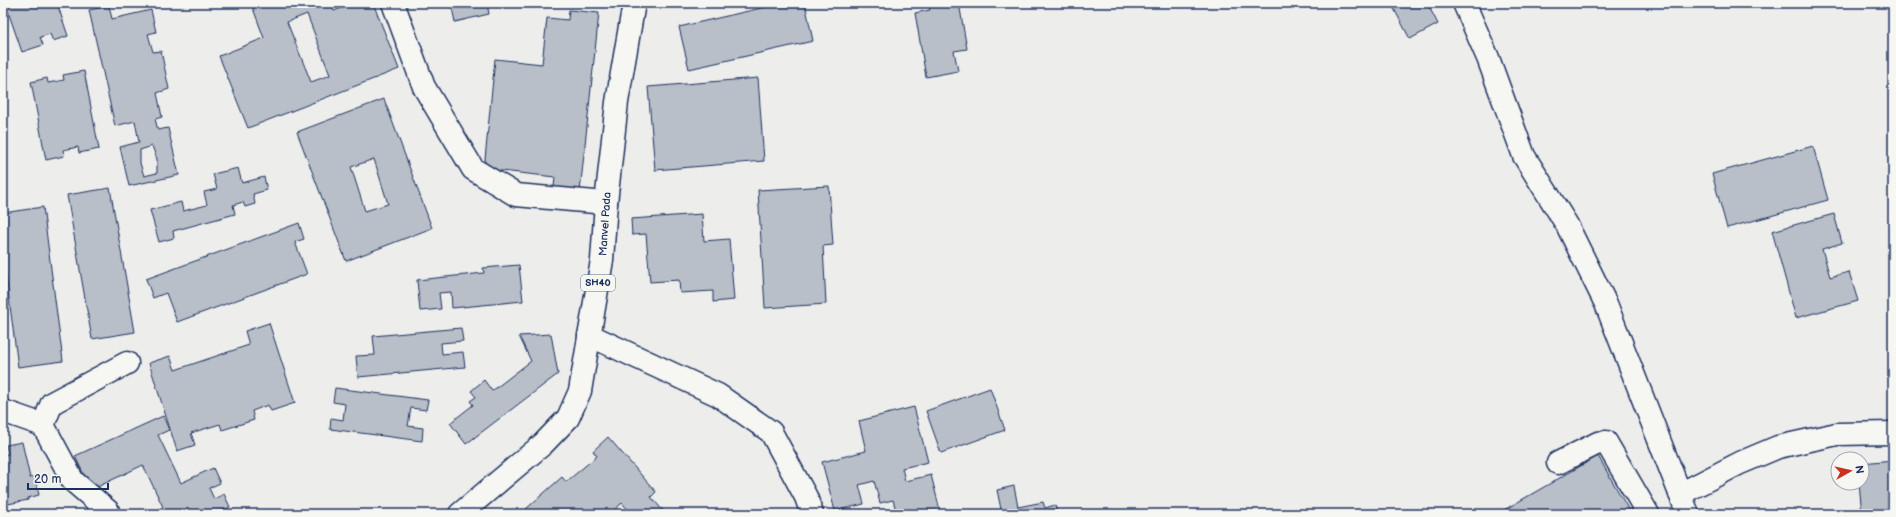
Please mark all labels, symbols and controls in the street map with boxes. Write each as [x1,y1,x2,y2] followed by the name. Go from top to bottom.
[596,191,614,257] street label: Manvel Pada
[581,275,615,291] road number: SH40
[1830,451,1870,491] north arrow
[28,465,108,491] scale bar
[1852,465,1866,475] text: N
[34,472,61,487] text: 20 m

